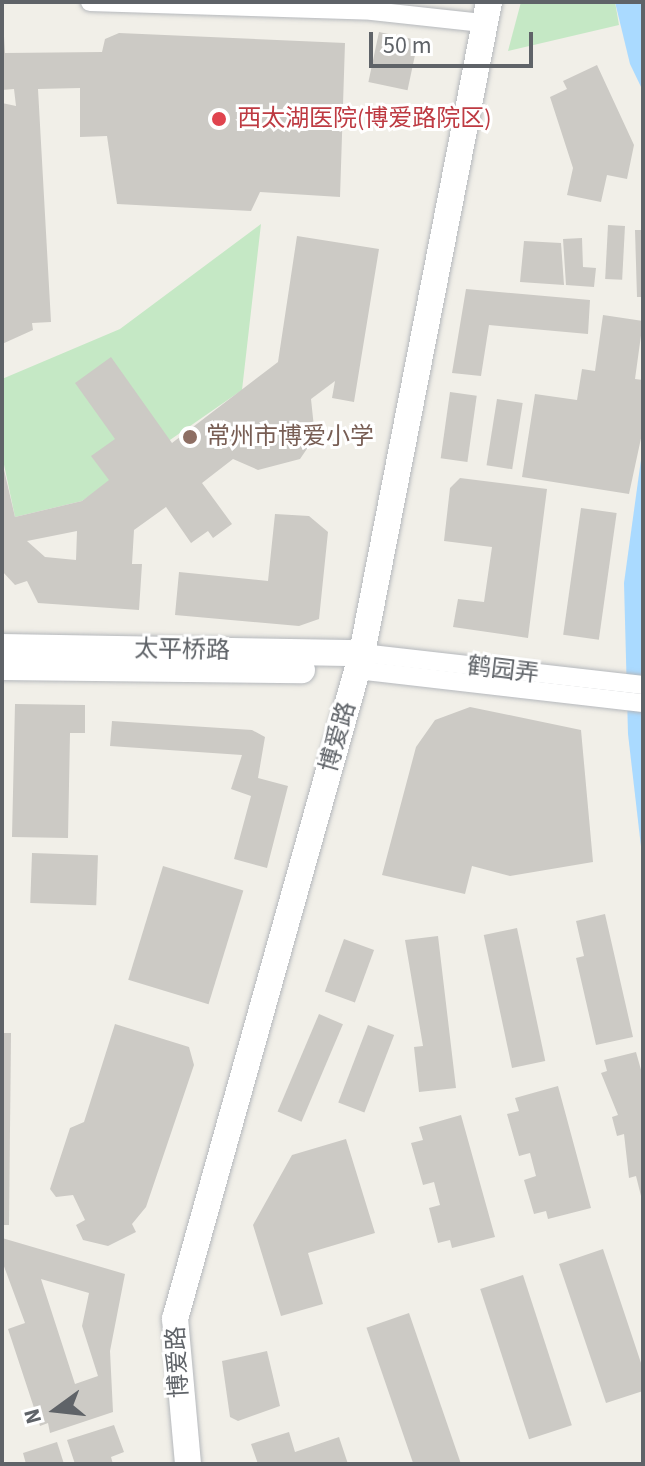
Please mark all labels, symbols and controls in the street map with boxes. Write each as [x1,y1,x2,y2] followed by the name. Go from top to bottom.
[373,16,537,66] scale bar
[383,28,432,63] text: 50 m
[237,105,492,133] place label: 西太湖医院(博爱路院区)
[208,108,230,130] marker: 西太湖医院(博爱路院区)
[206,423,374,451] place label: 常州市博爱小学
[181,428,199,446] marker: 常州市博爱小学
[134,635,230,665] street label: 太平桥路
[466,651,540,689] street label: 鹤园弄
[314,698,362,776] street label: 博爱路
[162,1325,194,1399] street label: 博爱路
[16,1370,96,1450] north arrow
[15,1405,50,1427] text: N

